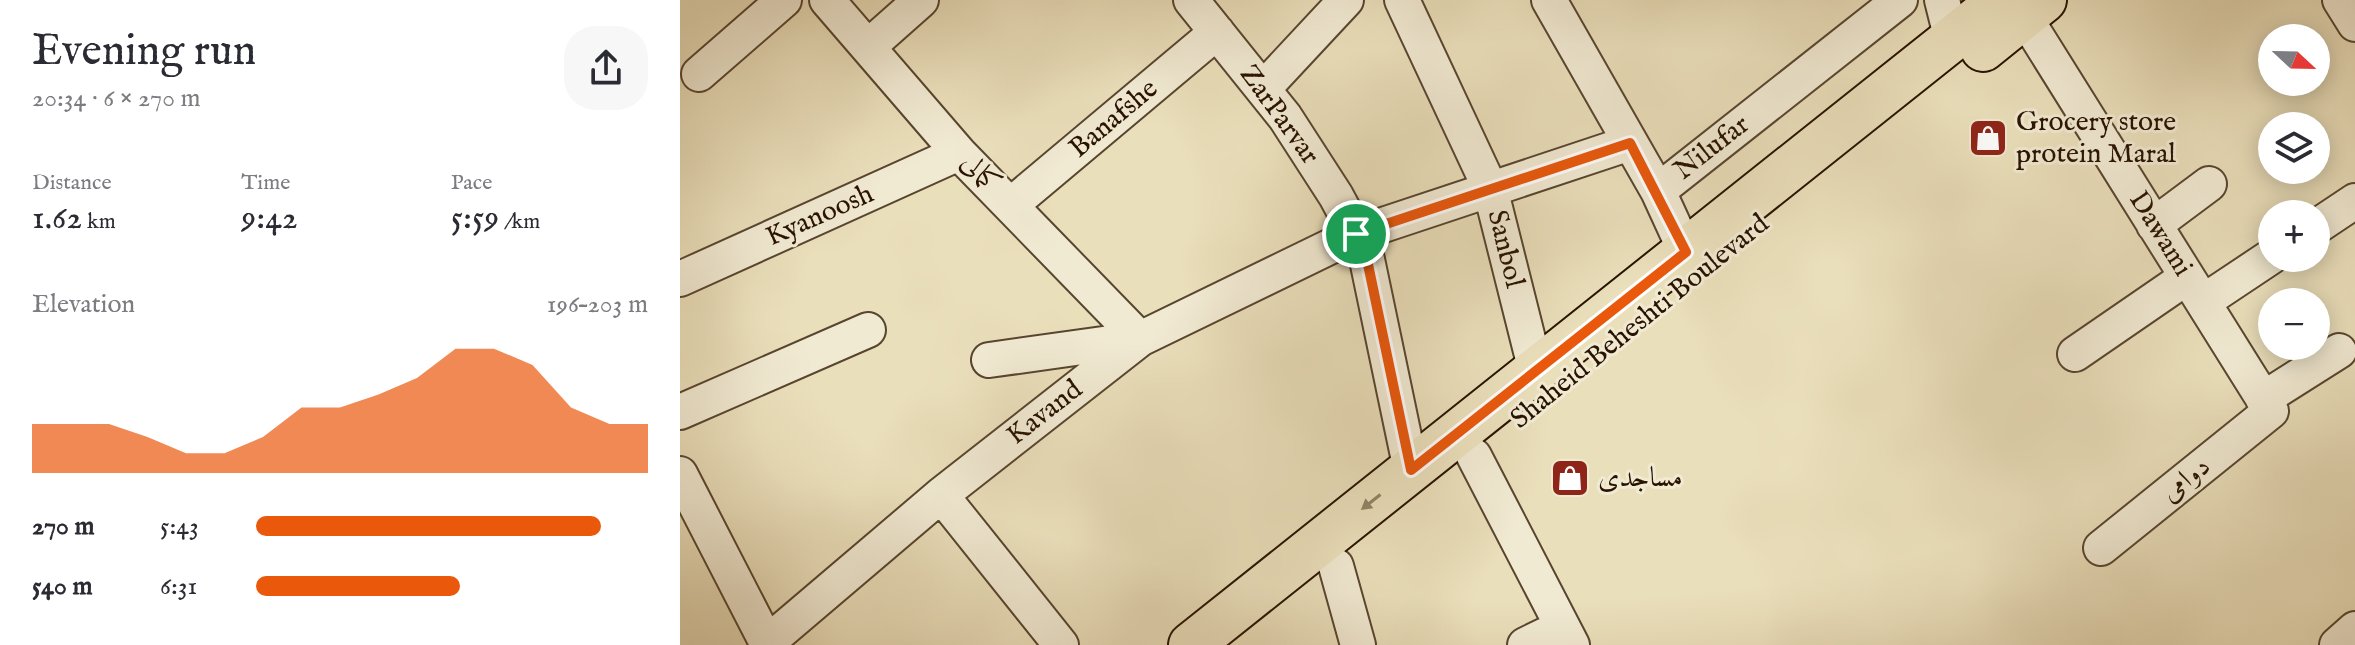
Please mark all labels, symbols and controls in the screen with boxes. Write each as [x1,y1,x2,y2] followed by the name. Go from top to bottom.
[32,24,256,80] text: Evening run
[2258,24,2330,96] north arrow
[2258,24,2330,360] map controls
[564,26,648,110] button: share
[1231,58,1327,172] street label: ZarParvar
[1062,72,1166,166] street label: Banafshe
[32,82,201,115] text: 20:34 · 6 × 270 m
[2016,105,2176,172] place label: Grocery store protein Maral
[1667,108,1757,188] street label: Nilufar
[2258,112,2330,184] button: layers
[1967,117,2009,159] shop icon: Grocery store protein Maral
[953,146,1007,200] street label: کمالی
[32,169,112,197] text: Distance
[241,169,290,197] text: Time
[451,169,492,197] text: Pace
[761,177,879,255] street label: Kyanoosh
[2120,185,2200,283] street label: Dawami
[32,197,82,240] text: 1.62
[241,197,298,240] text: 9:42
[451,197,499,240] text: 5:59
[1322,200,1390,268] pin
[2258,200,2330,272] button: +
[1478,206,1532,292] street label: Sanbol
[1504,207,1776,437] street label: Shaheid Beheshti Boulevard
[82,208,116,236] text: km
[499,208,540,236] text: /km
[1334,212,1378,256] icon: arrive
[32,288,135,321] text: Elevation
[547,288,648,321] text: 196–203 m
[2258,288,2330,360] button: −
[1000,373,1090,453] street label: Kavand
[2154,449,2218,511] street label: دوامی
[1549,457,1591,499] shop icon: مساجدی
[1598,461,1683,496] place label: مساجدی
[1361,493,1381,510] one-way arrow
[32,510,95,543] text: 270 m
[160,510,199,543] text: 5:43
[32,570,93,603] text: 540 m
[160,570,197,603] text: 6:31

